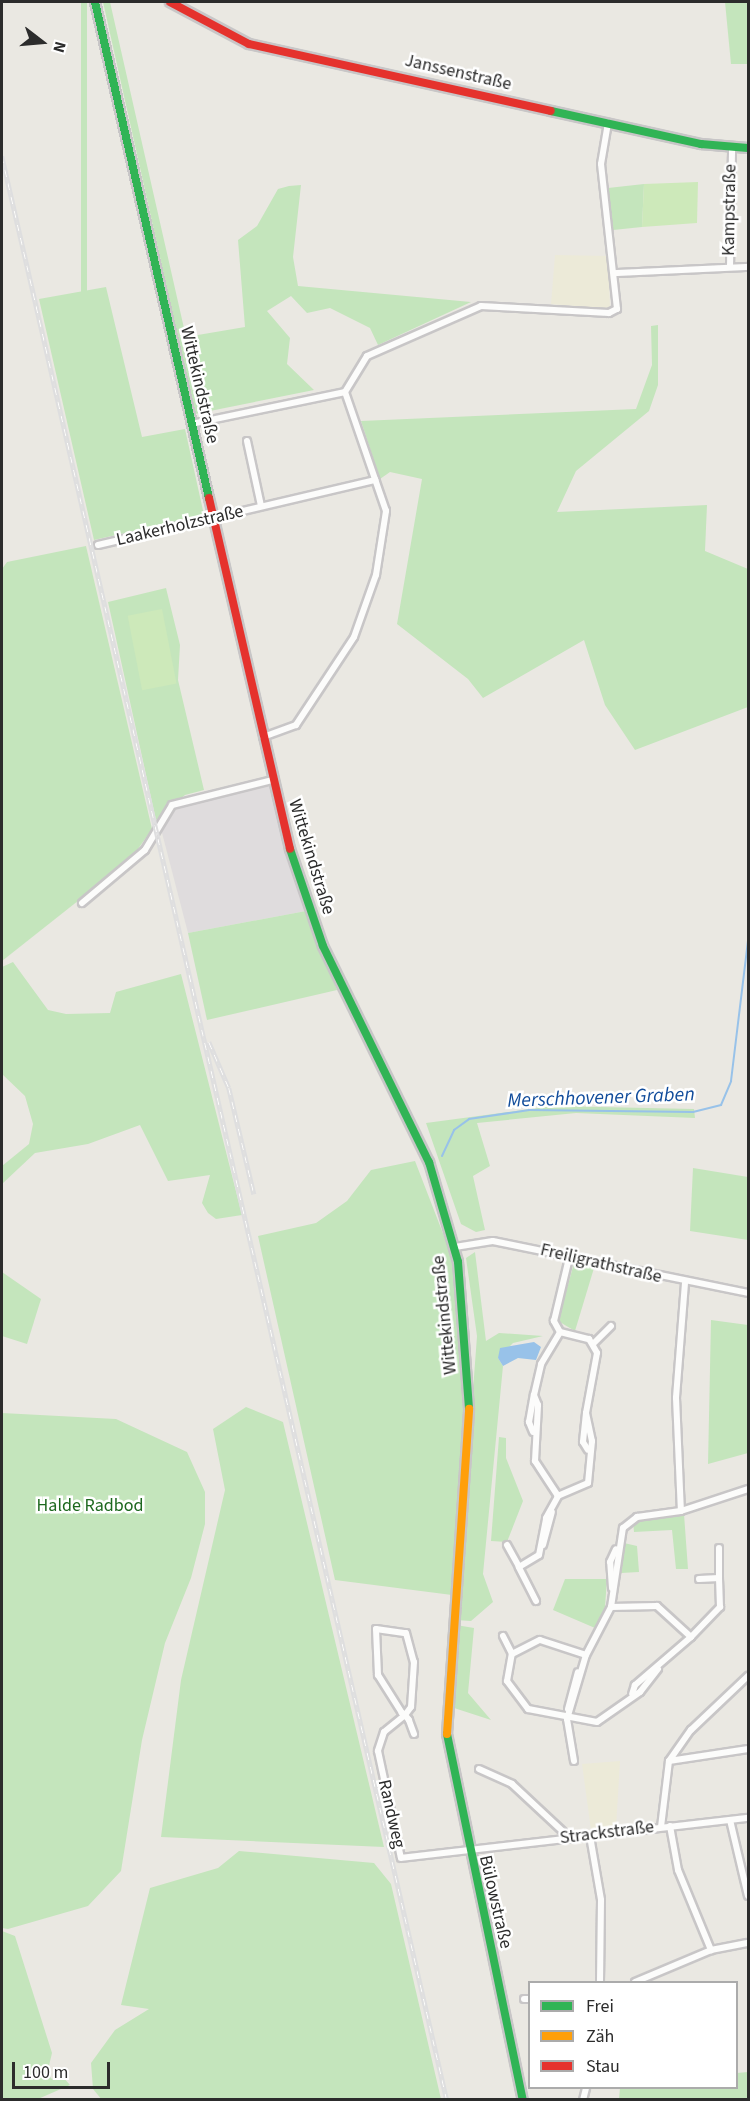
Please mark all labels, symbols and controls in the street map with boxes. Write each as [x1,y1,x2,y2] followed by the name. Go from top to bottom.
[12,12,72,72] north arrow
[47,39,71,55] text: N
[403,50,513,96] street label: Janssenstraße
[718,164,742,256] street label: Kampstraße
[175,324,223,446] street label: Wittekindstraße
[114,501,246,551] street label: Laakerholzstraße
[283,797,339,917] street label: Wittekindstraße
[507,1083,695,1113] water label: Merschhovener Graben
[538,1240,664,1288] street label: Freiligrathstraße
[428,1254,462,1376] street label: Wittekindstraße
[37,1495,143,1517] park label: Halde Radbod
[373,1778,409,1850] street label: Randweg
[559,1817,655,1849] street label: Strackstraße
[474,1853,516,1951] street label: Bülowstraße
[528,1981,738,2089] legend
[586,1994,614,2019] text: Frei
[586,2024,614,2049] text: Zäh
[15,2050,112,2088] scale bar
[586,2054,620,2079] text: Stau
[23,2060,68,2085] text: 100 m

